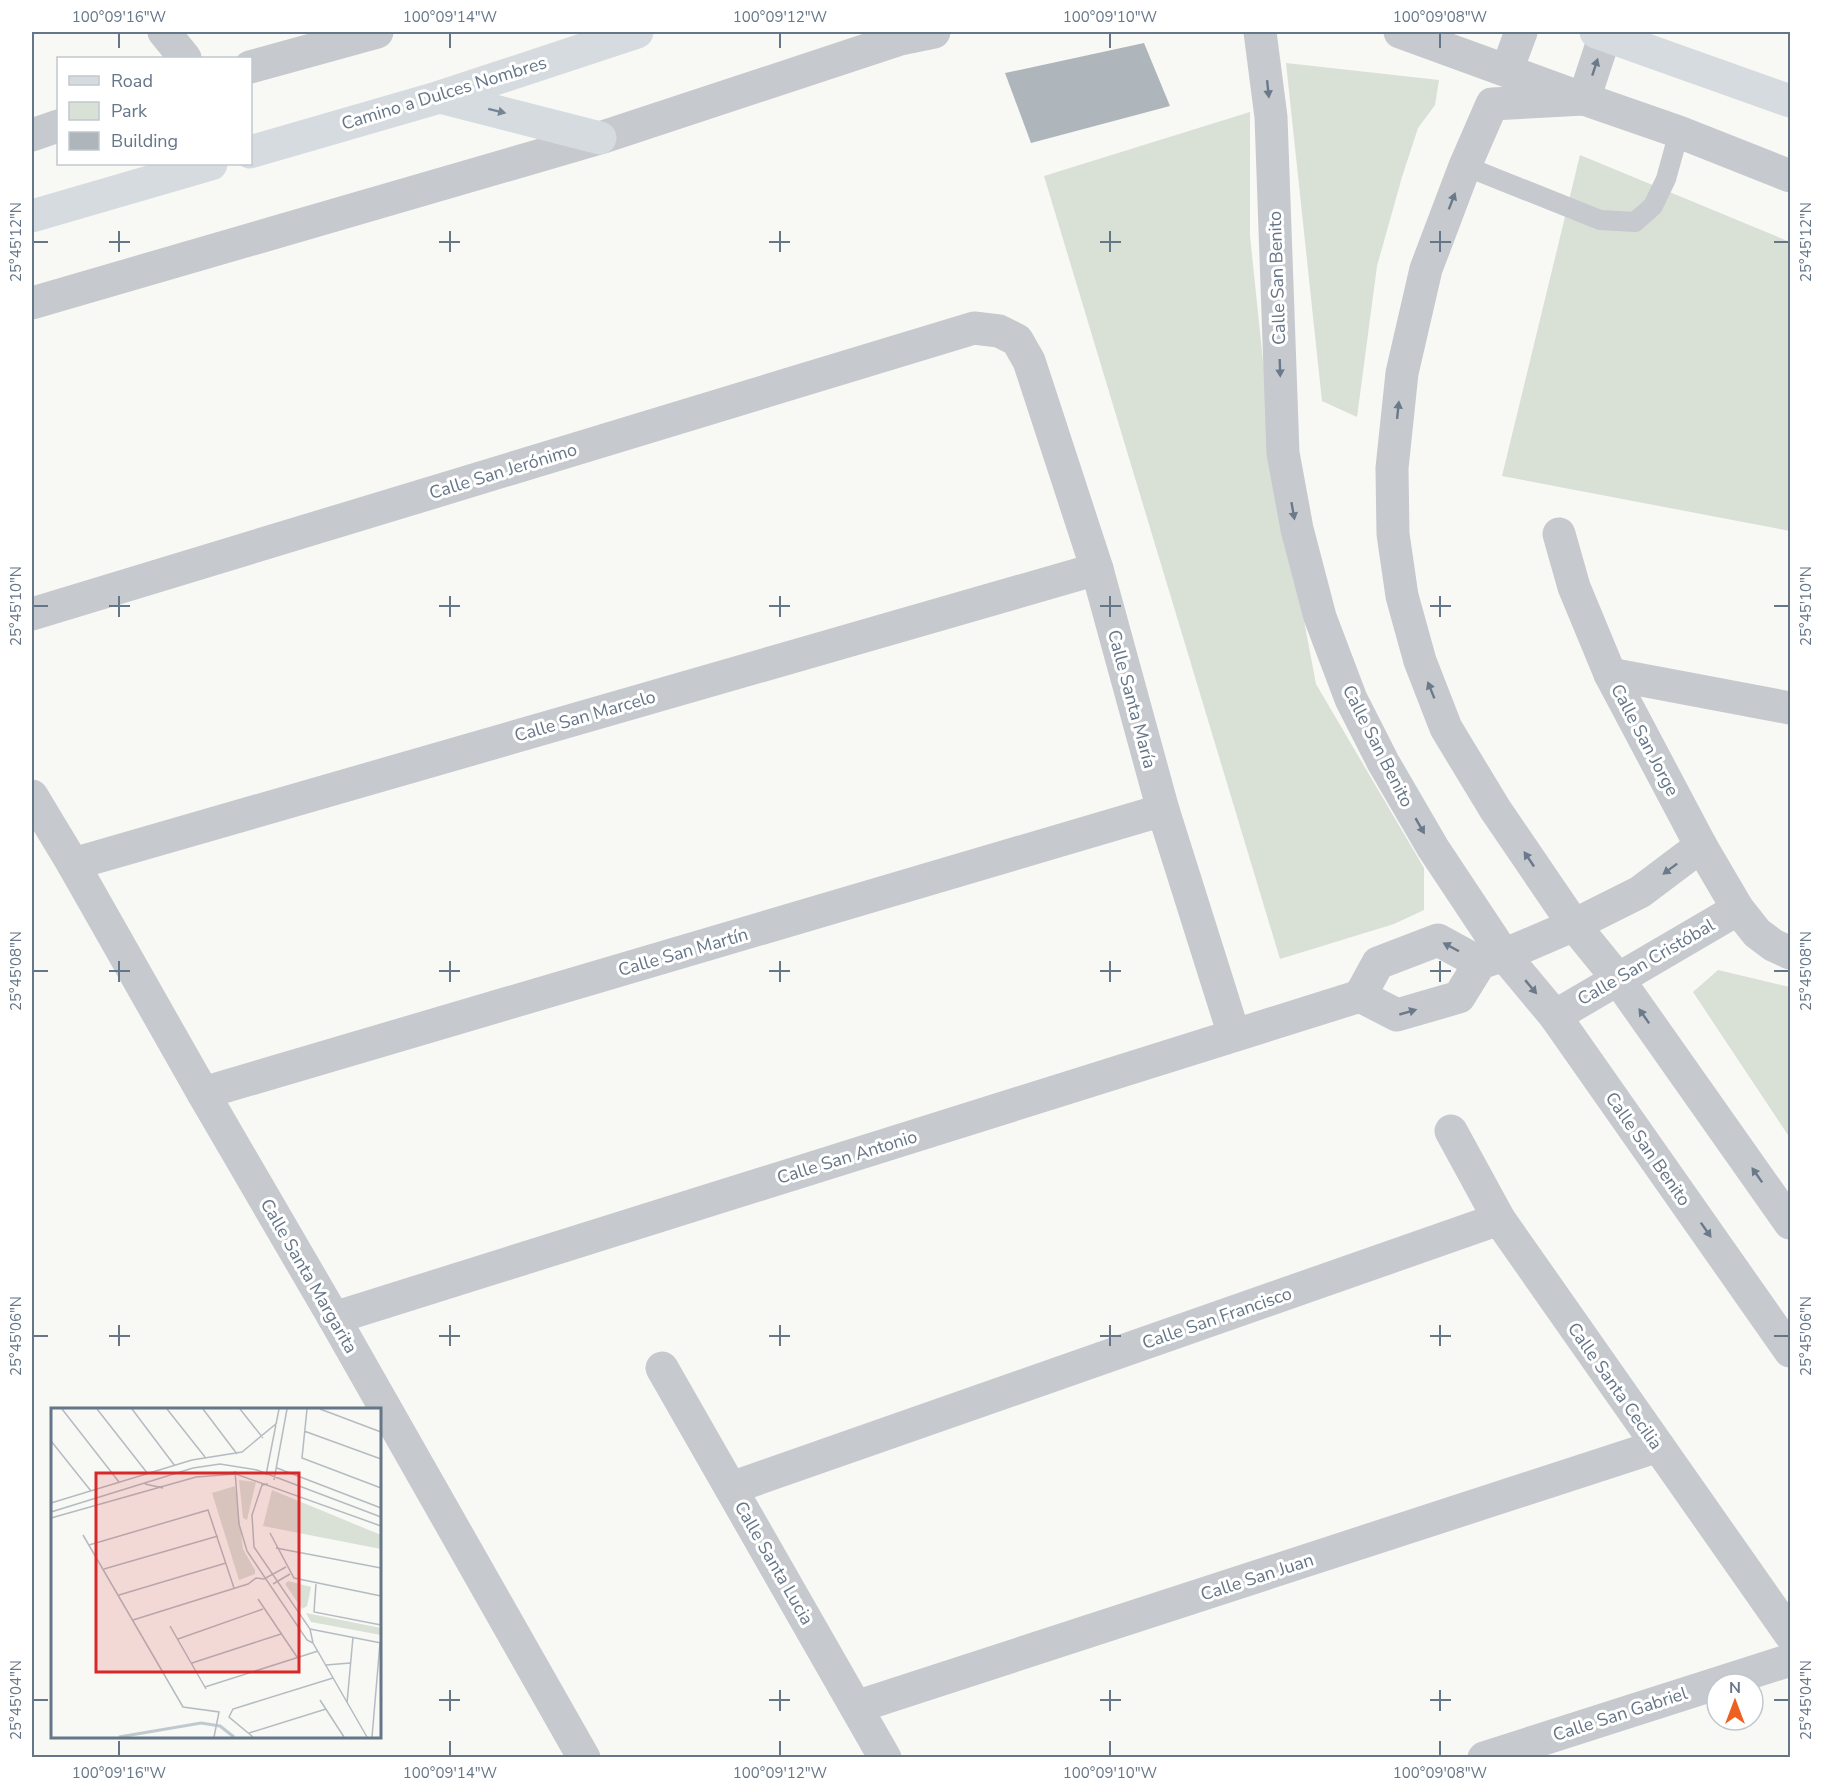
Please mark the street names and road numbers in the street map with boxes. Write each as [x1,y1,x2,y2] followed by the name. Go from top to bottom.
[338,50,550,136] street label: Camino a Dulces Nombres
[1263,211,1291,345] street label: Calle San Benito
[426,437,580,505] street label: Calle San Jerónimo
[1102,627,1162,771] street label: Calle Santa María
[1605,680,1685,800] street label: Calle San Jorge
[1337,681,1419,811] street label: Calle San Benito
[512,684,658,748] street label: Calle San Marcelo
[1573,913,1719,1011] street label: Calle San Cristóbal
[615,922,751,982] street label: Calle San Martín
[1600,1087,1696,1211] street label: Calle San Benito
[774,1124,920,1190] street label: Calle San Antonio
[255,1194,363,1358] street label: Calle Santa Margarita
[1139,1281,1295,1355] street label: Calle San Francisco
[1562,1318,1668,1454] street label: Calle Santa Cecilia
[729,1497,819,1629] street label: Calle Santa Lucia
[1198,1547,1316,1607] street label: Calle San Juan
[1550,1681,1691,1747] street label: Calle San Gabriel

